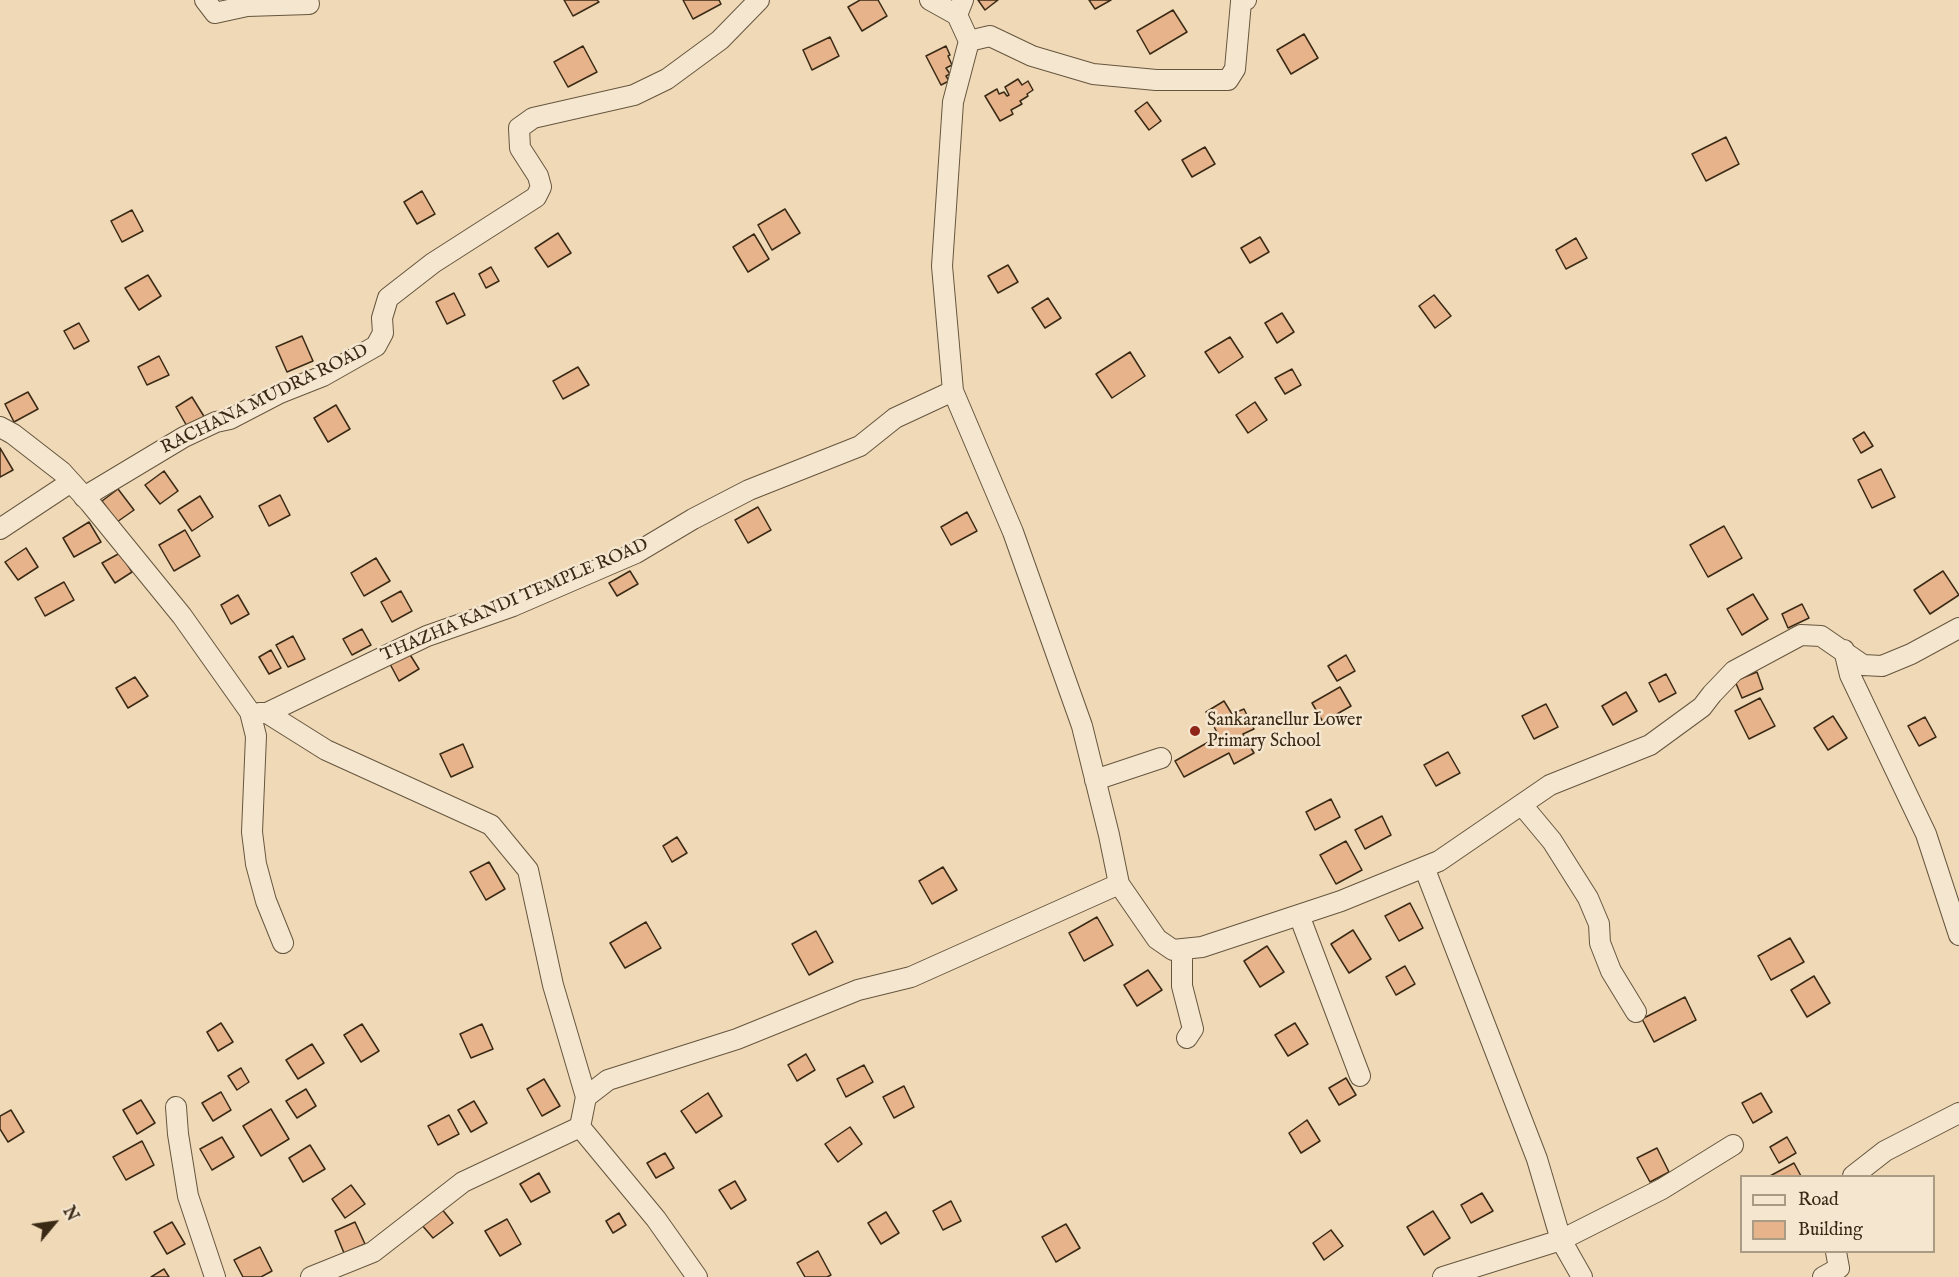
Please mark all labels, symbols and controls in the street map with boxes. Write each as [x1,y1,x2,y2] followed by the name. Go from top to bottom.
[158,340,372,460] street label: RACHANA MUDRA ROAD
[378,535,652,667] street label: THAZHA KANDI TEMPLE ROAD
[1207,710,1362,752] place label: Sankaranellur Lower Primary School
[1188,724,1202,738] marker: Sankaranellur Lower Primary School
[1740,1175,1935,1253] legend
[1798,1189,1839,1212] text: Road
[24,1193,84,1253] north arrow
[58,1203,82,1225] text: N
[1798,1219,1863,1242] text: Building

